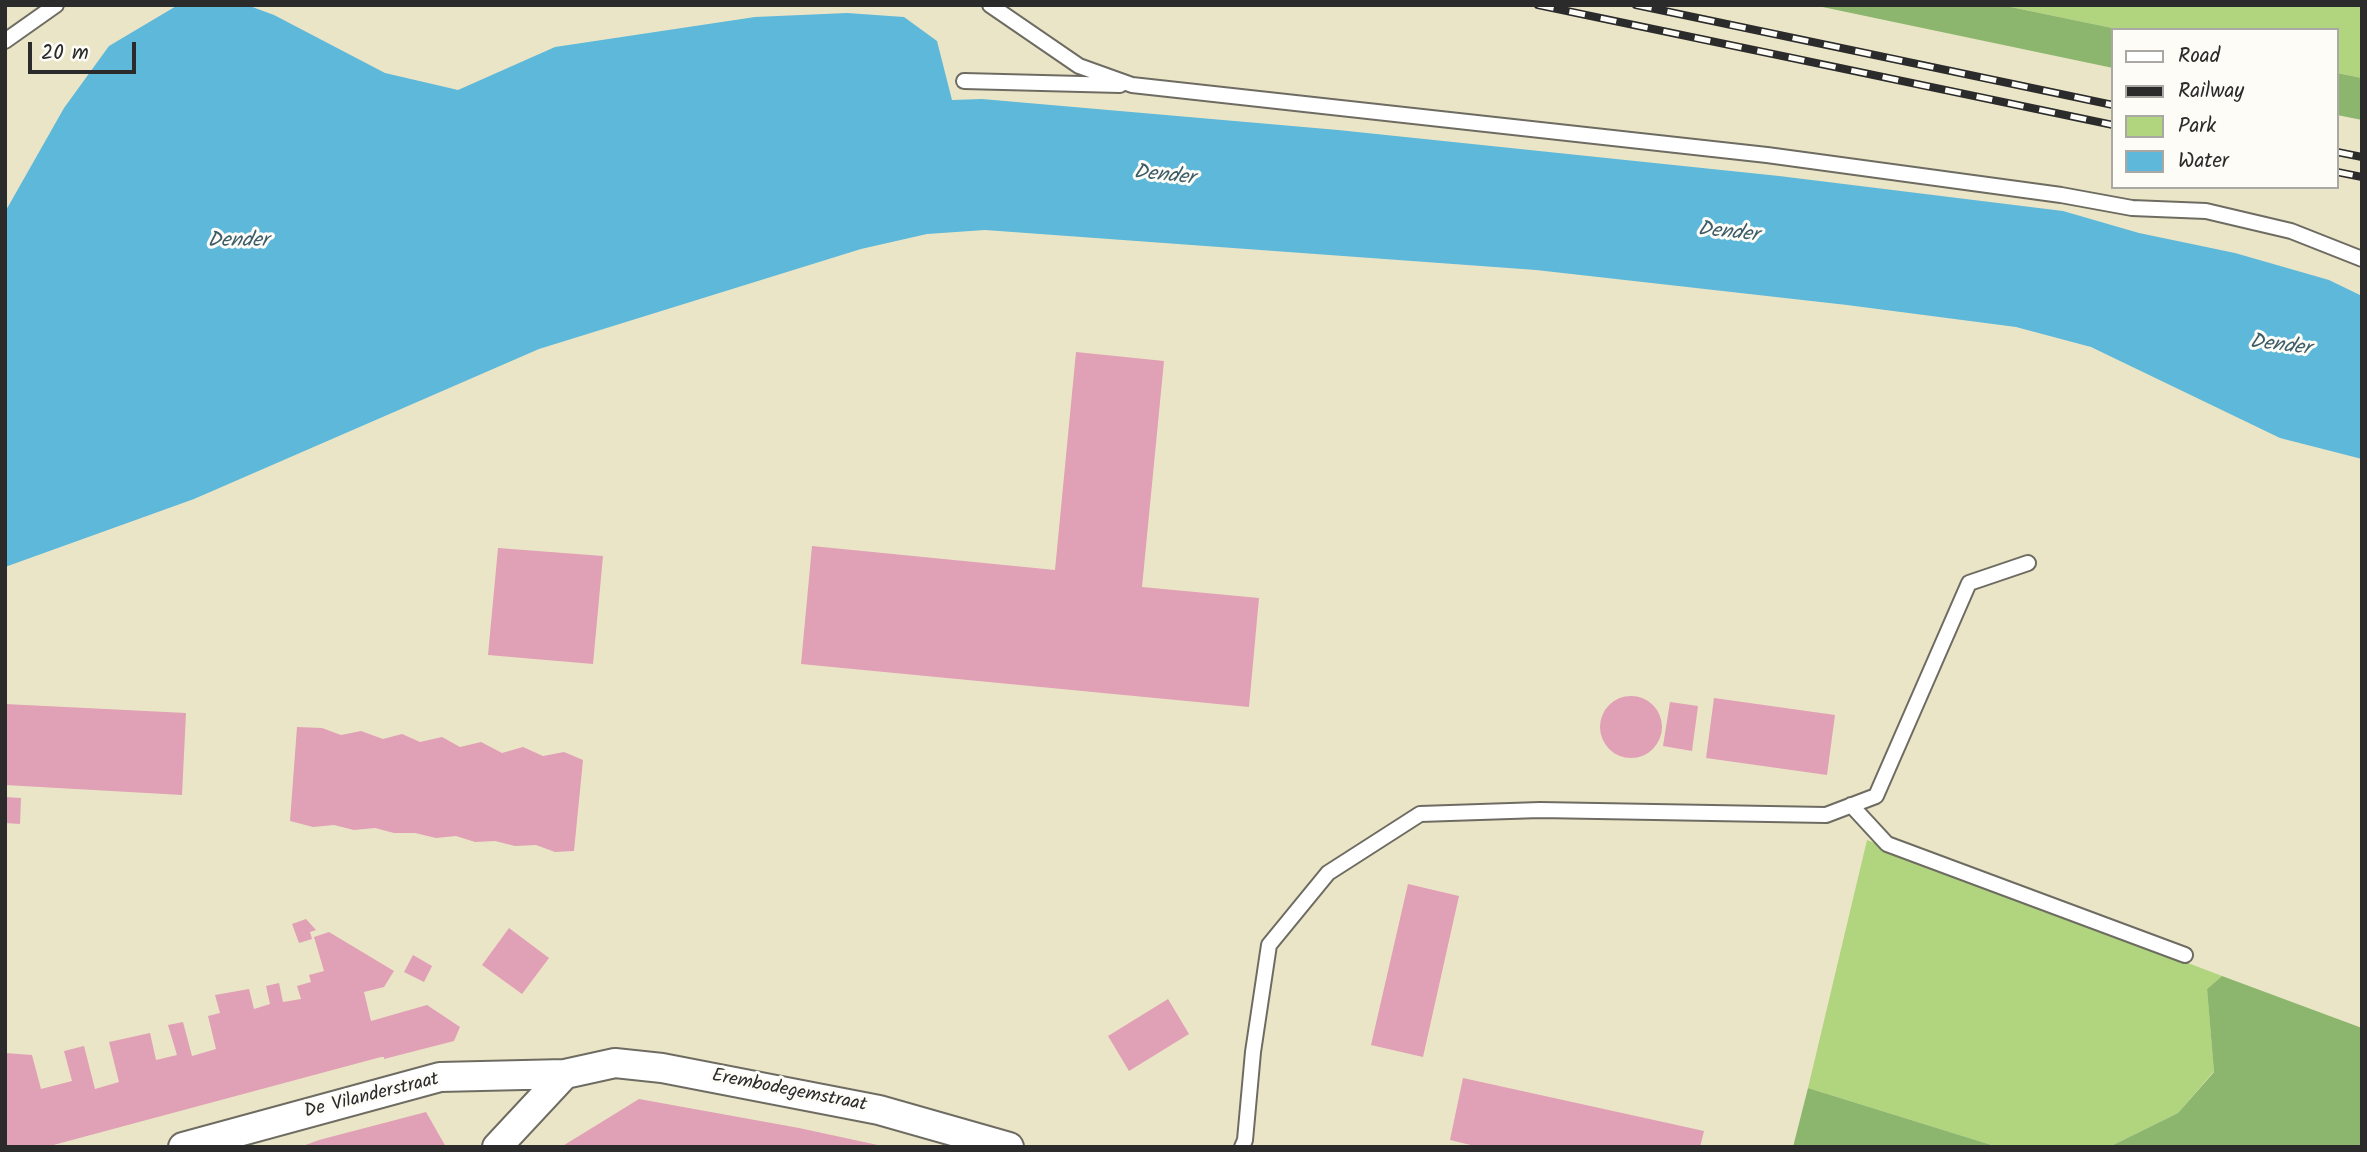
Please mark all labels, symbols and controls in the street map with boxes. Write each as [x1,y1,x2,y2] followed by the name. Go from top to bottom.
[32,28,140,72] scale bar
[2112,28,2339,189] legend
[41,37,89,70] text: 20 m
[2178,40,2220,73] text: Road
[2178,75,2244,108] text: Railway
[2178,110,2216,143] text: Park
[2178,145,2229,178] text: Water
[1132,161,1196,193] water label: Dender
[1696,218,1760,250] water label: Dender
[207,229,269,255] water label: Dender
[2248,331,2312,363] water label: Dender
[710,1066,868,1118] street label: Erembodegemstraat
[302,1069,442,1125] street label: De Vilanderstraat

